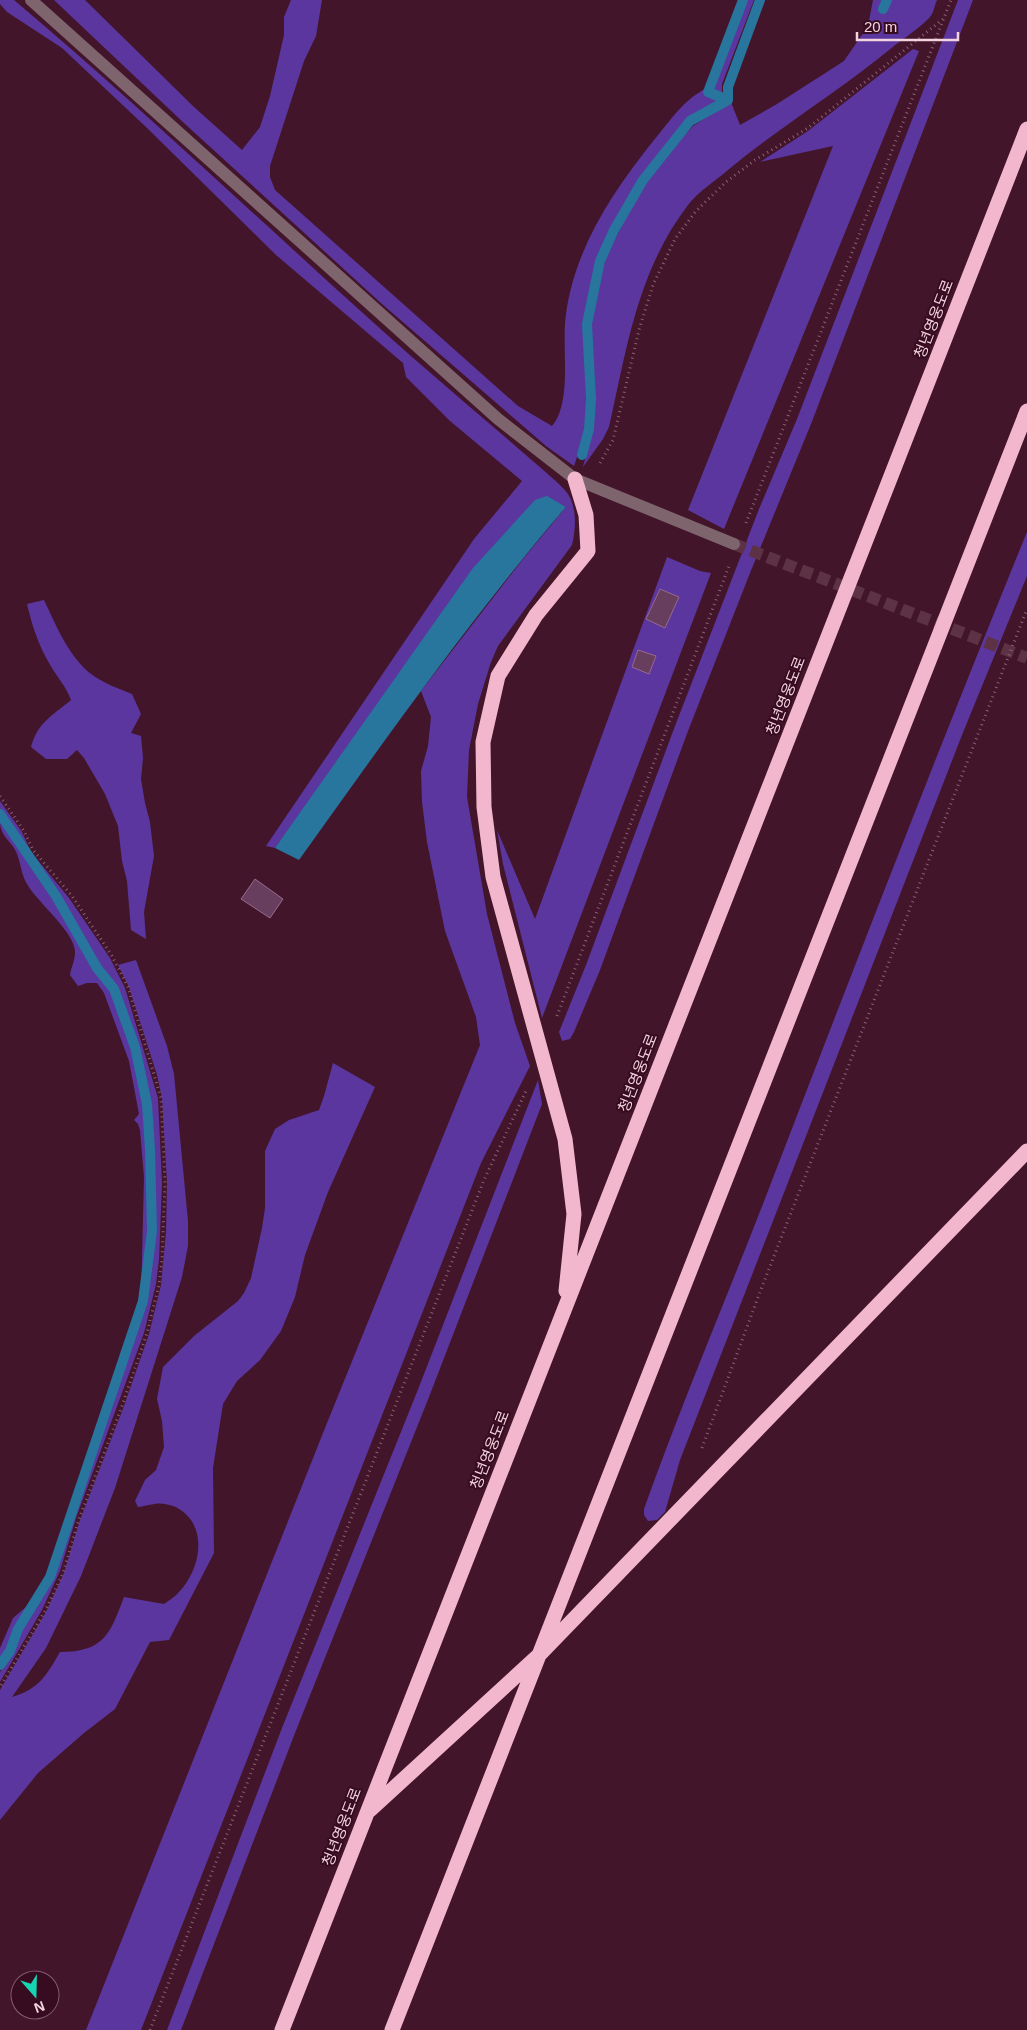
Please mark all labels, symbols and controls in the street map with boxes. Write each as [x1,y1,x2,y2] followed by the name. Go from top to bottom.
[857,10,958,42] scale bar
[864,18,897,35] text: 20 m
[911,277,956,361] street label: 청년영웅도로
[763,654,808,738] street label: 청년영웅도로
[615,1031,660,1115] street label: 청년영웅도로
[467,1408,512,1492] street label: 청년영웅도로
[319,1785,364,1869] street label: 청년영웅도로
[10,1970,60,2020] north arrow
[32,1998,47,2016] text: N

